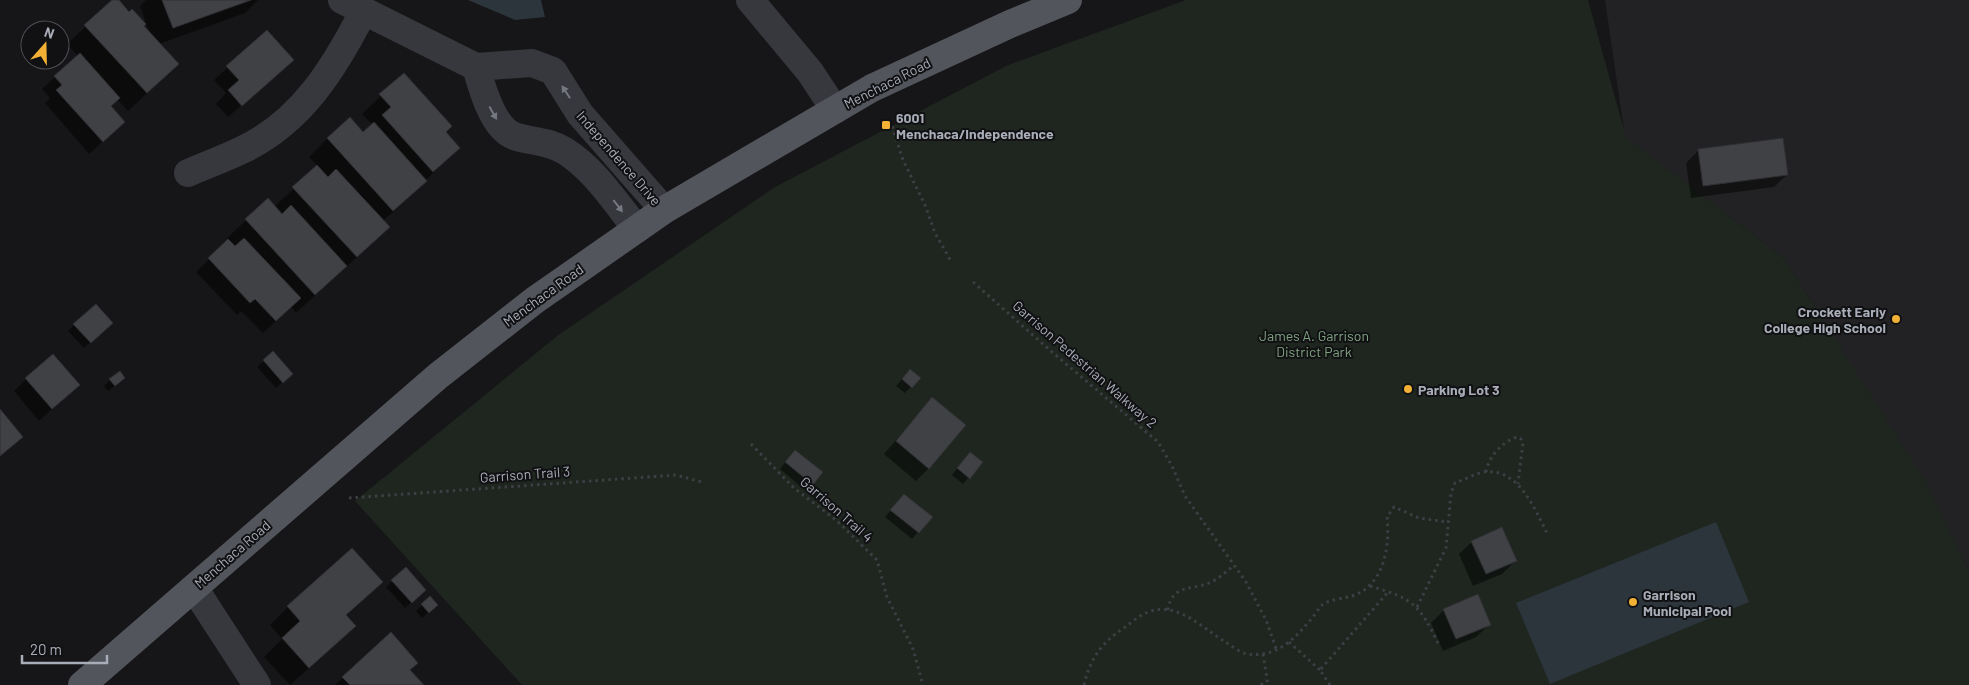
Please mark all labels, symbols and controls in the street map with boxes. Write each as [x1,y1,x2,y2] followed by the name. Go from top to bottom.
[20,20,70,70] north arrow
[42,23,57,42] text: N
[841,54,933,112] street label: Menchaca Road
[562,85,571,98] one-way arrow
[489,105,497,120] one-way arrow
[573,107,665,209] street label: Independence Drive
[896,109,1054,142] place label: 6001 Menchaca/Independence
[880,119,892,131] marker: 6001 Menchaca/Independence
[613,199,624,212] one-way arrow
[500,260,586,330] street label: Menchaca Road
[1009,297,1161,431] street label: Garrison Pedestrian Walkway 2
[1764,303,1886,336] place label: Crockett Early College High School
[1890,313,1902,325] marker: Crockett Early College High School
[1259,327,1369,360] park label: James A. Garrison District Park
[1418,381,1500,398] place label: Parking Lot 3
[1402,383,1414,395] marker: Parking Lot 3
[479,462,571,486] street label: Garrison Trail 3
[797,473,877,545] street label: Garrison Trail 4
[191,516,273,592] street label: Menchaca Road
[1643,586,1731,619] place label: Garrison Municipal Pool
[1627,596,1639,608] marker: Garrison Municipal Pool
[22,632,108,664] scale bar
[30,640,62,658] text: 20 m

